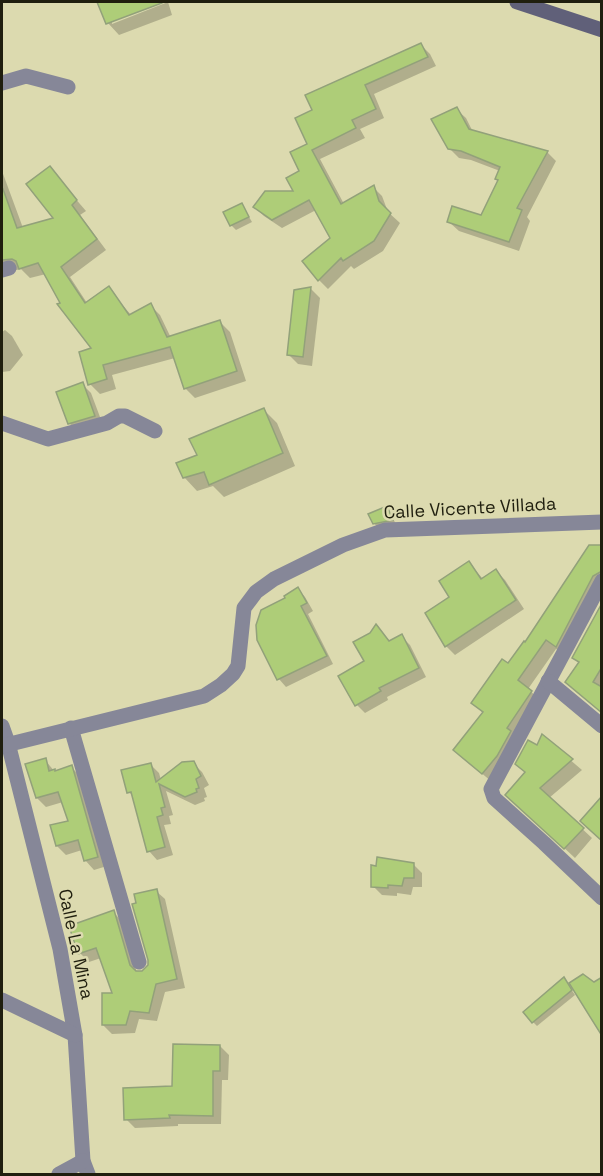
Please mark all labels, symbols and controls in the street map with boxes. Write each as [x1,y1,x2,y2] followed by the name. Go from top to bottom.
[383,491,557,524] street label: Calle Vicente Villada
[54,887,99,1001] street label: Calle La Mina

